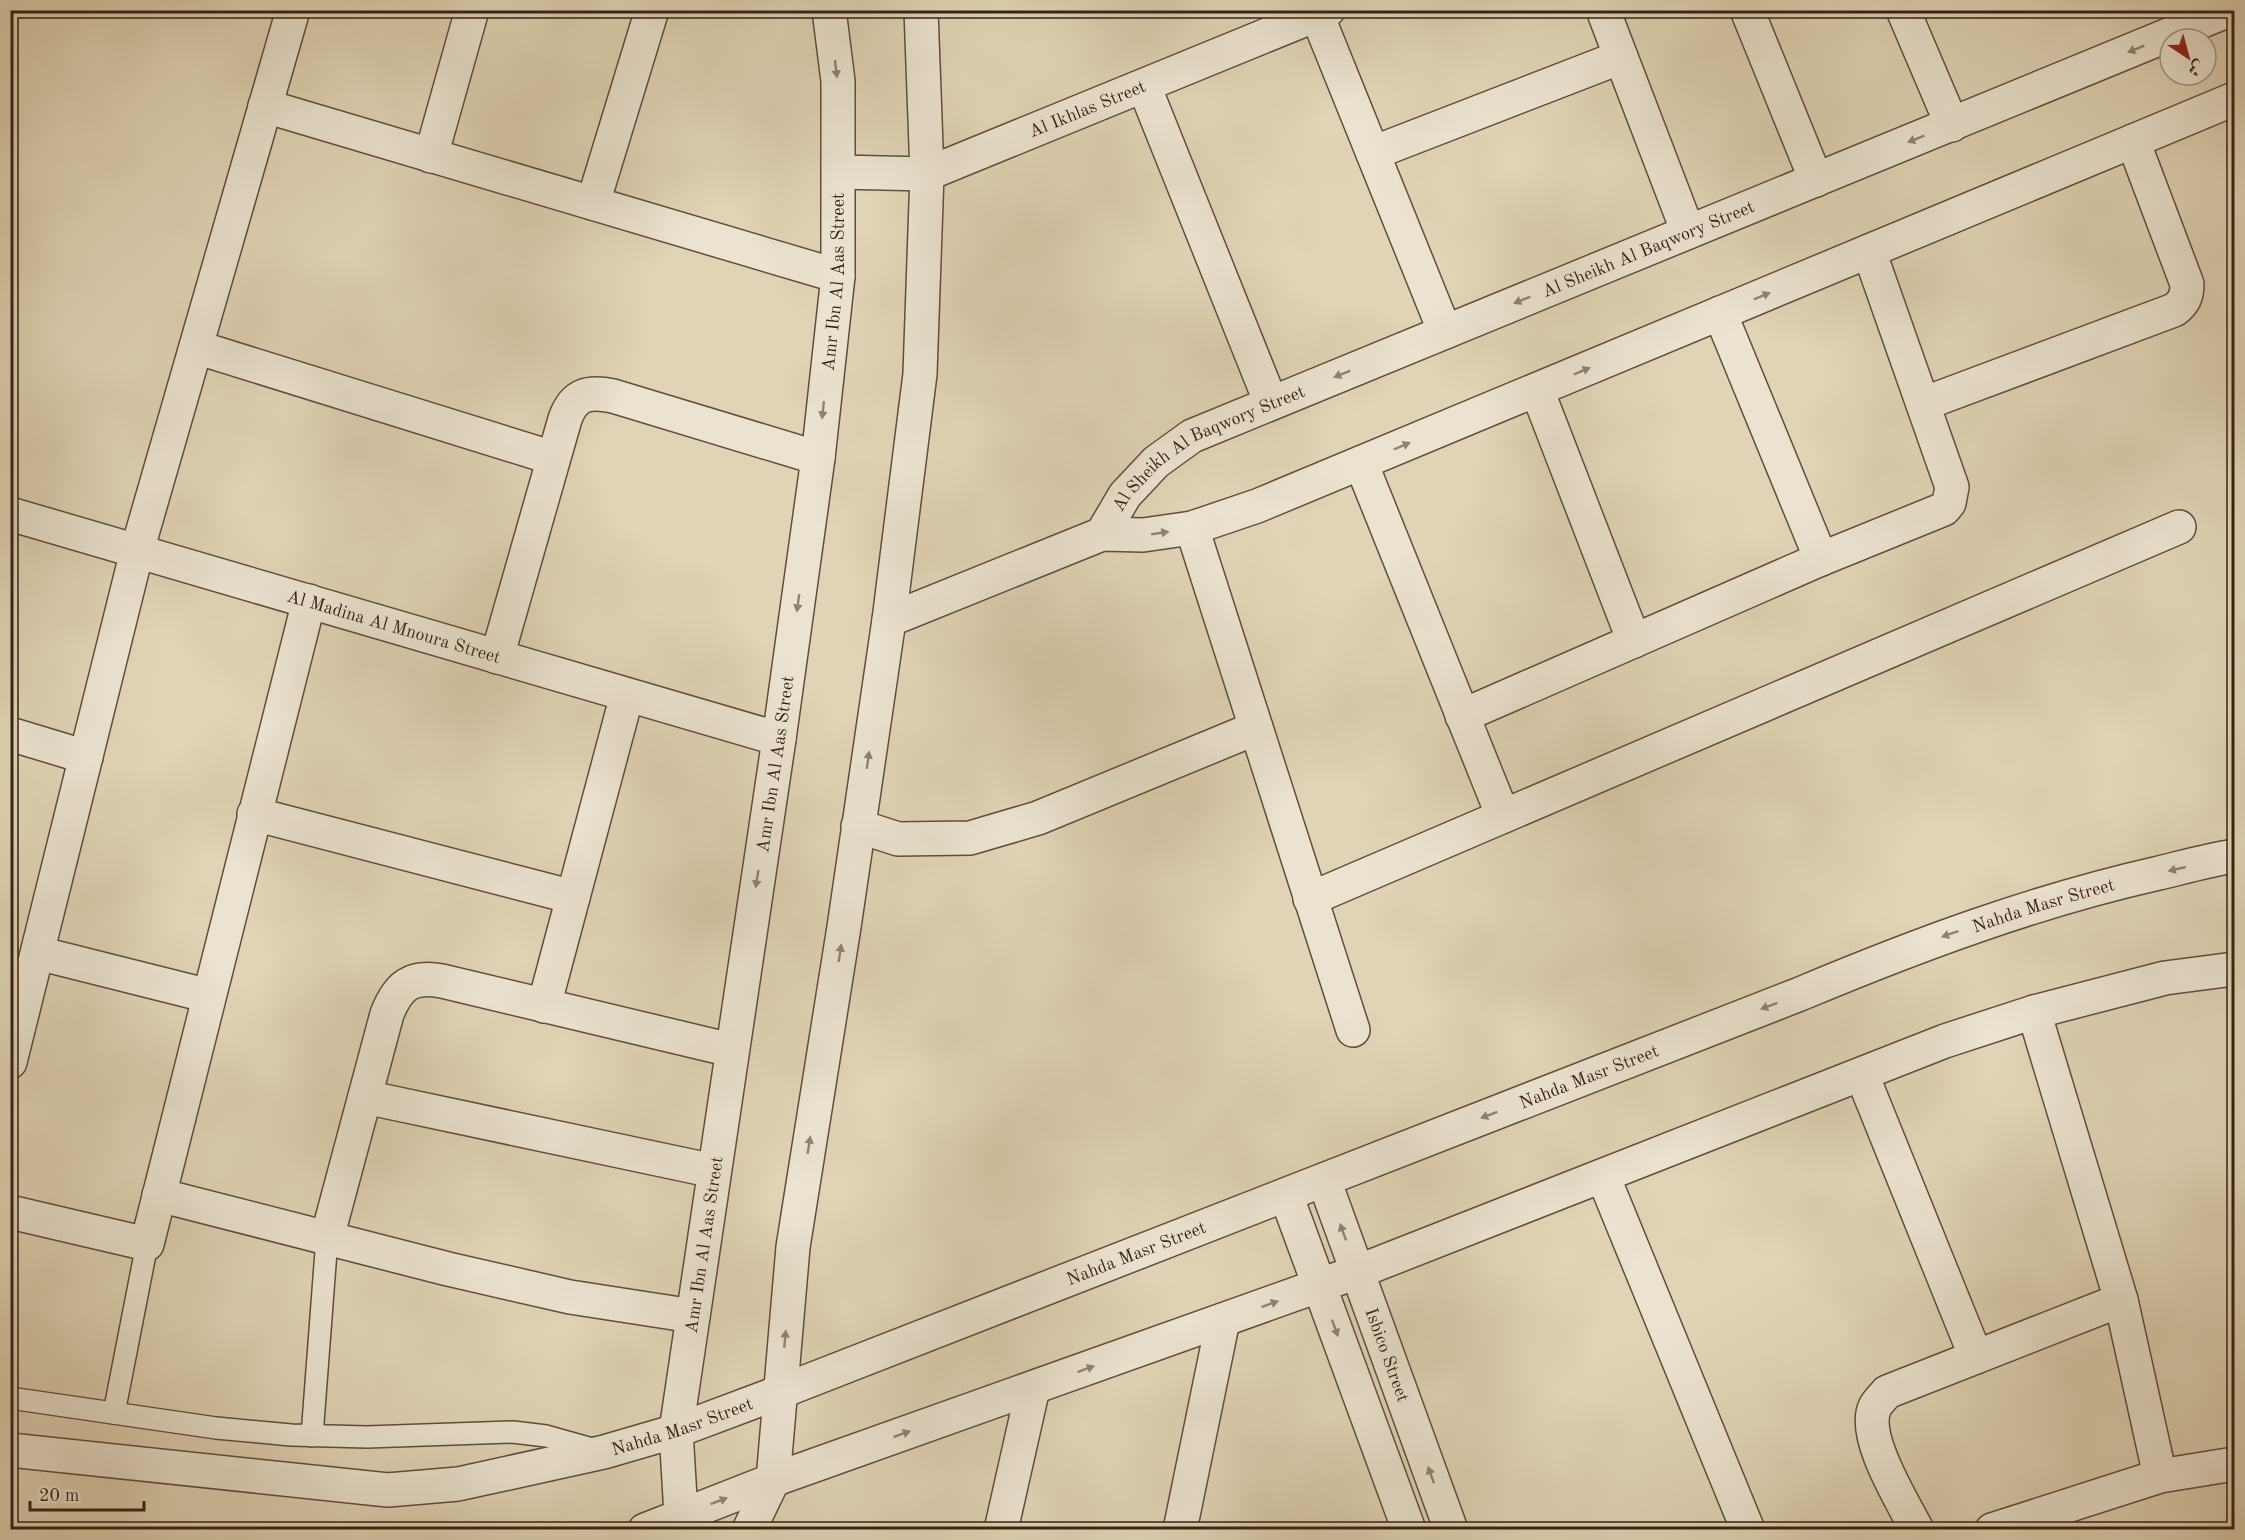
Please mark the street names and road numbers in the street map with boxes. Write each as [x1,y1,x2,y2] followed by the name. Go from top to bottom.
[1027,78,1148,141] street label: Al Ikhlas Street
[820,193,848,372] street label: Amr Ibn Al Aas Street
[1540,198,1757,301] street label: Al Sheikh Al Baqwory Street
[1109,383,1308,515] street label: Al Sheikh Al Baqwory Street
[285,588,503,667] street label: Al Madina Al Mnoura Street
[754,674,798,854] street label: Amr Ibn Al Aas Street
[1970,876,2117,937] street label: Nahda Masr Street
[1517,1042,1661,1113] street label: Nahda Masr Street
[683,1155,727,1334] street label: Amr Ibn Al Aas Street
[1064,1219,1209,1289] street label: Nahda Masr Street
[1361,1306,1412,1405] street label: Isbico Street
[610,1395,755,1459] street label: Nahda Masr Street

